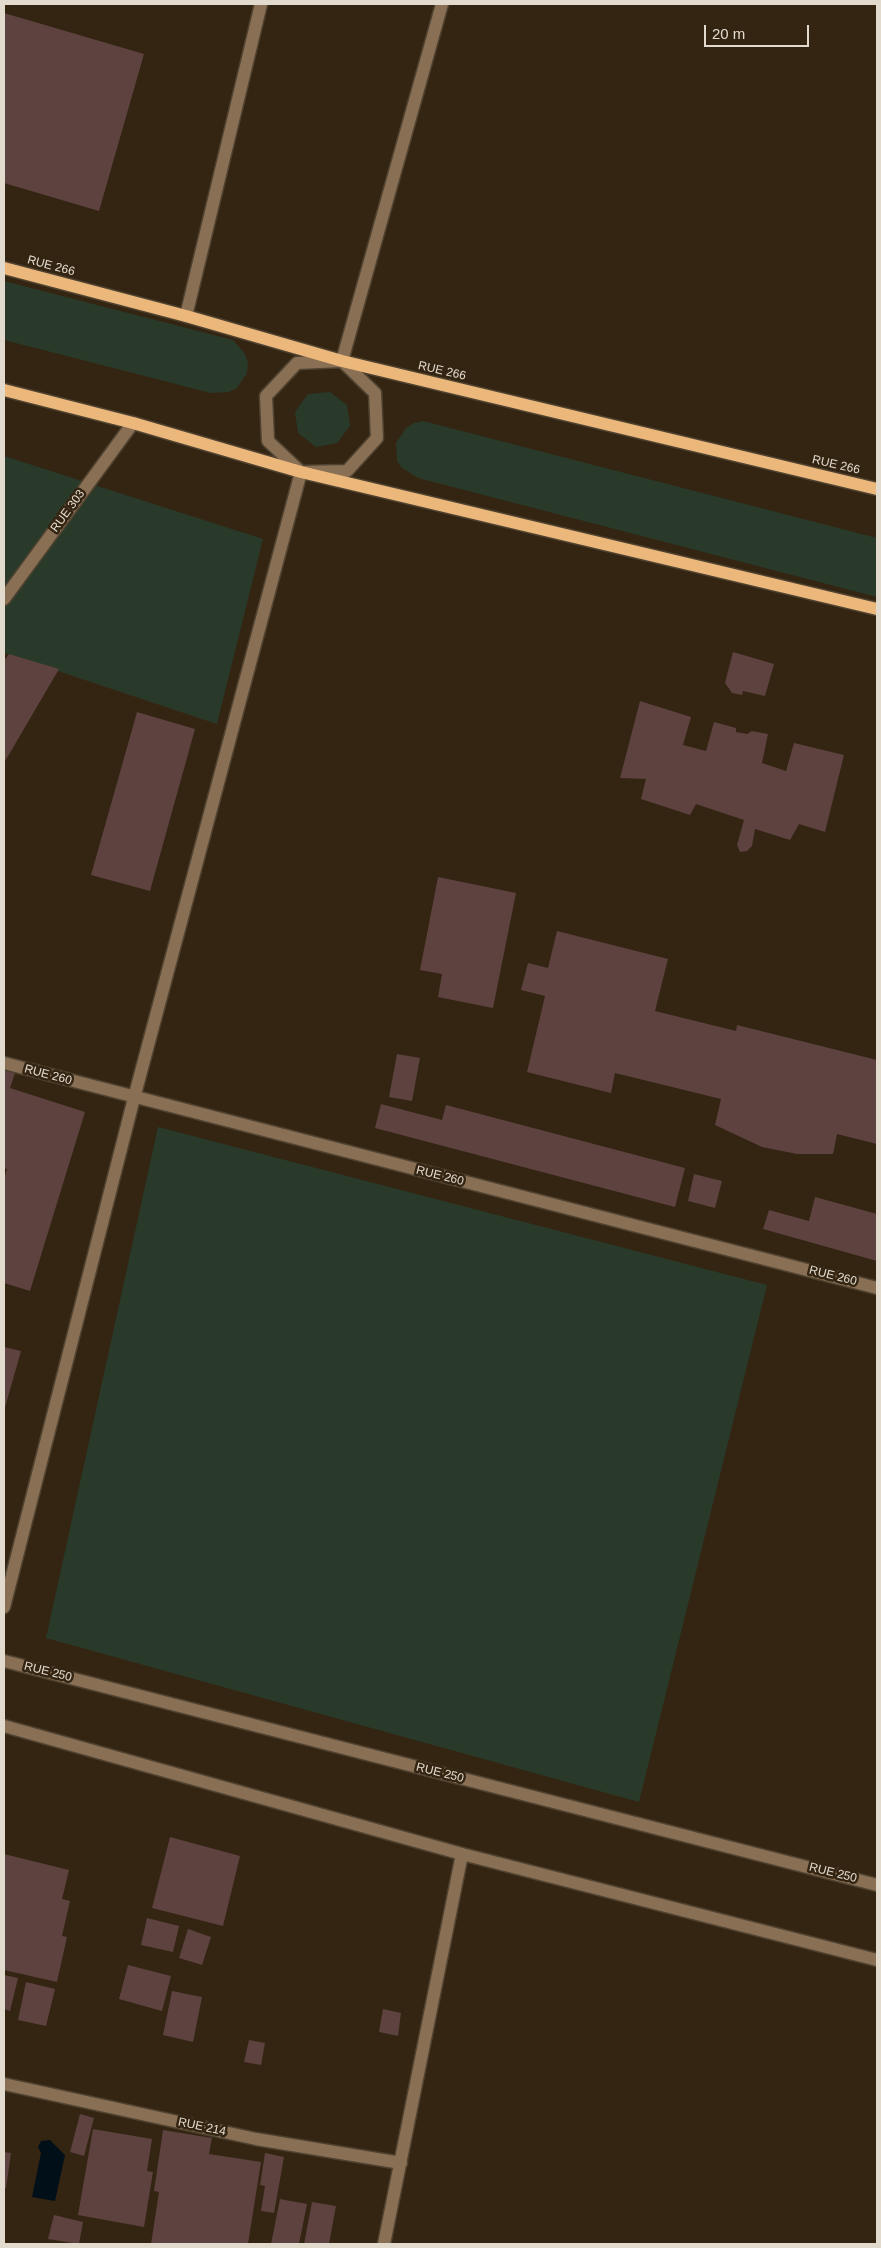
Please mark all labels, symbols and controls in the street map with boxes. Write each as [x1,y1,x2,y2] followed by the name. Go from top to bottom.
[706,15,811,47] scale bar
[712,25,745,42] text: 20 m
[26,253,76,279] street label: RUE 266
[417,359,467,383] street label: RUE 266
[811,453,861,477] street label: RUE 266
[48,487,88,535] street label: RUE 303
[23,1062,73,1088] street label: RUE 260
[415,1163,465,1189] street label: RUE 260
[808,1263,858,1289] street label: RUE 260
[23,1659,73,1685] street label: RUE 250
[415,1760,465,1786] street label: RUE 250
[808,1860,858,1886] street label: RUE 250
[177,2115,227,2139] street label: RUE 214

